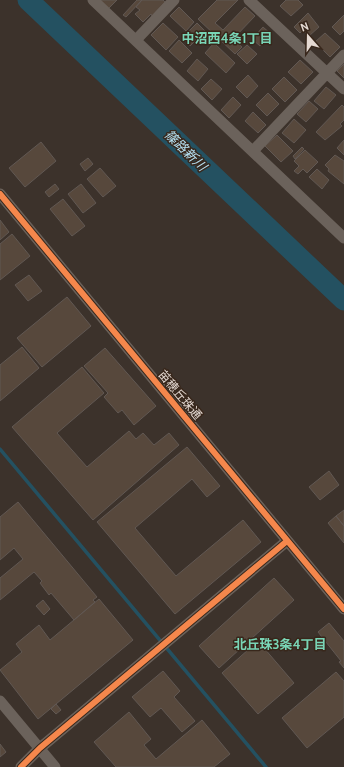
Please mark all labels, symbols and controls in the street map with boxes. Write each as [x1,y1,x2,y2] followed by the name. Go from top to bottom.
[288,16,328,56] north arrow
[299,19,311,35] text: N
[182,30,272,46] district label: 中沼西4条1丁目
[162,126,212,175] water label: 篠路新川
[155,367,205,422] street label: 苗穂丘珠通
[233,636,327,652] district label: 北丘珠3条4丁目

